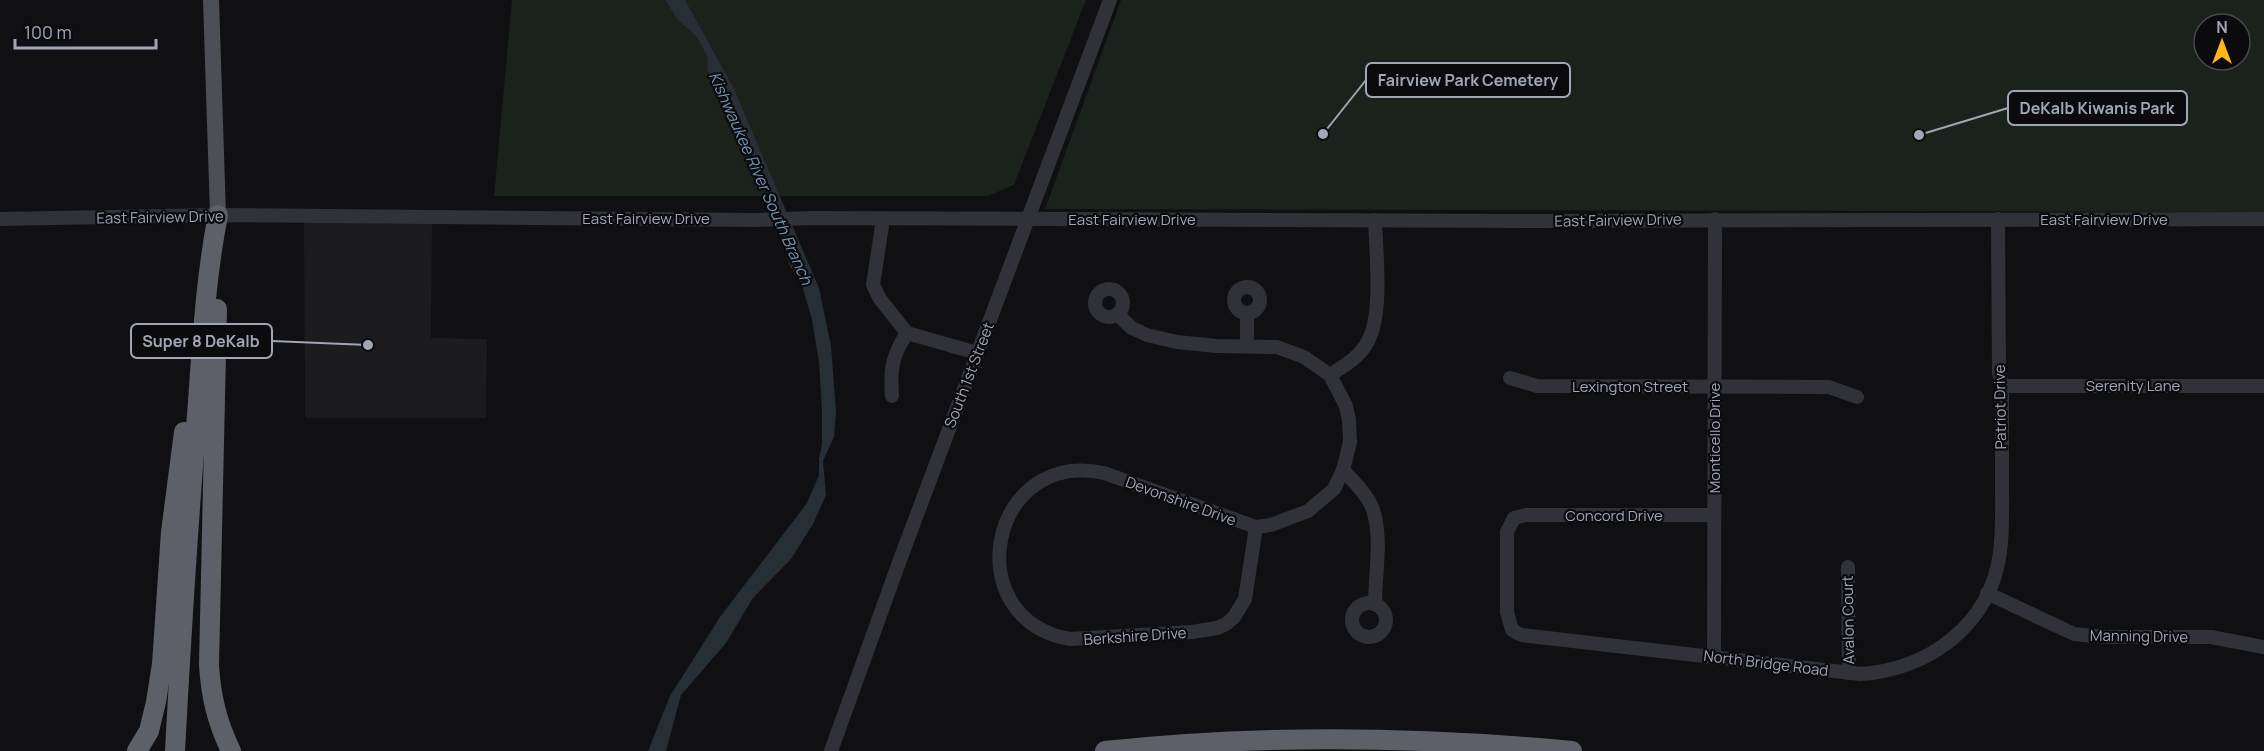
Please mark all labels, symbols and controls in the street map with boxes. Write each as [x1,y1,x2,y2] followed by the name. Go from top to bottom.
[15,12,156,50] scale bar
[2192,12,2252,72] north arrow
[2216,16,2228,38] text: N
[24,20,72,44] text: 100 m
[1366,63,1570,97] callout: Fairview Park Cemetery
[704,68,818,288] water label: Kishwaukee River South Branch
[1378,69,1558,91] text: Fairview Park Cemetery
[2008,91,2187,125] callout: DeKalb Kiwanis Park
[2020,97,2175,119] text: DeKalb Kiwanis Park
[96,205,224,229] street label: East Fairview Drive
[582,208,710,229] street label: East Fairview Drive
[1554,208,1682,232] street label: East Fairview Drive
[1068,209,1196,230] street label: East Fairview Drive
[2040,209,2168,230] street label: East Fairview Drive
[939,319,999,431] street label: South 1st Street
[131,324,272,358] callout: Super 8 DeKalb
[142,330,260,352] text: Super 8 DeKalb
[1989,364,2011,450] street label: Patriot Drive
[2086,375,2180,396] street label: Serenity Lane
[1572,376,1688,397] street label: Lexington Street
[1704,382,1725,493] street label: Monticello Drive
[1123,471,1239,531] street label: Devonshire Drive
[1565,505,1663,526] street label: Concord Drive
[1837,576,1859,664] street label: Avalon Court
[1083,622,1187,650] street label: Berkshire Drive
[2090,625,2188,647] street label: Manning Drive
[1702,645,1830,681] street label: North Bridge Road

